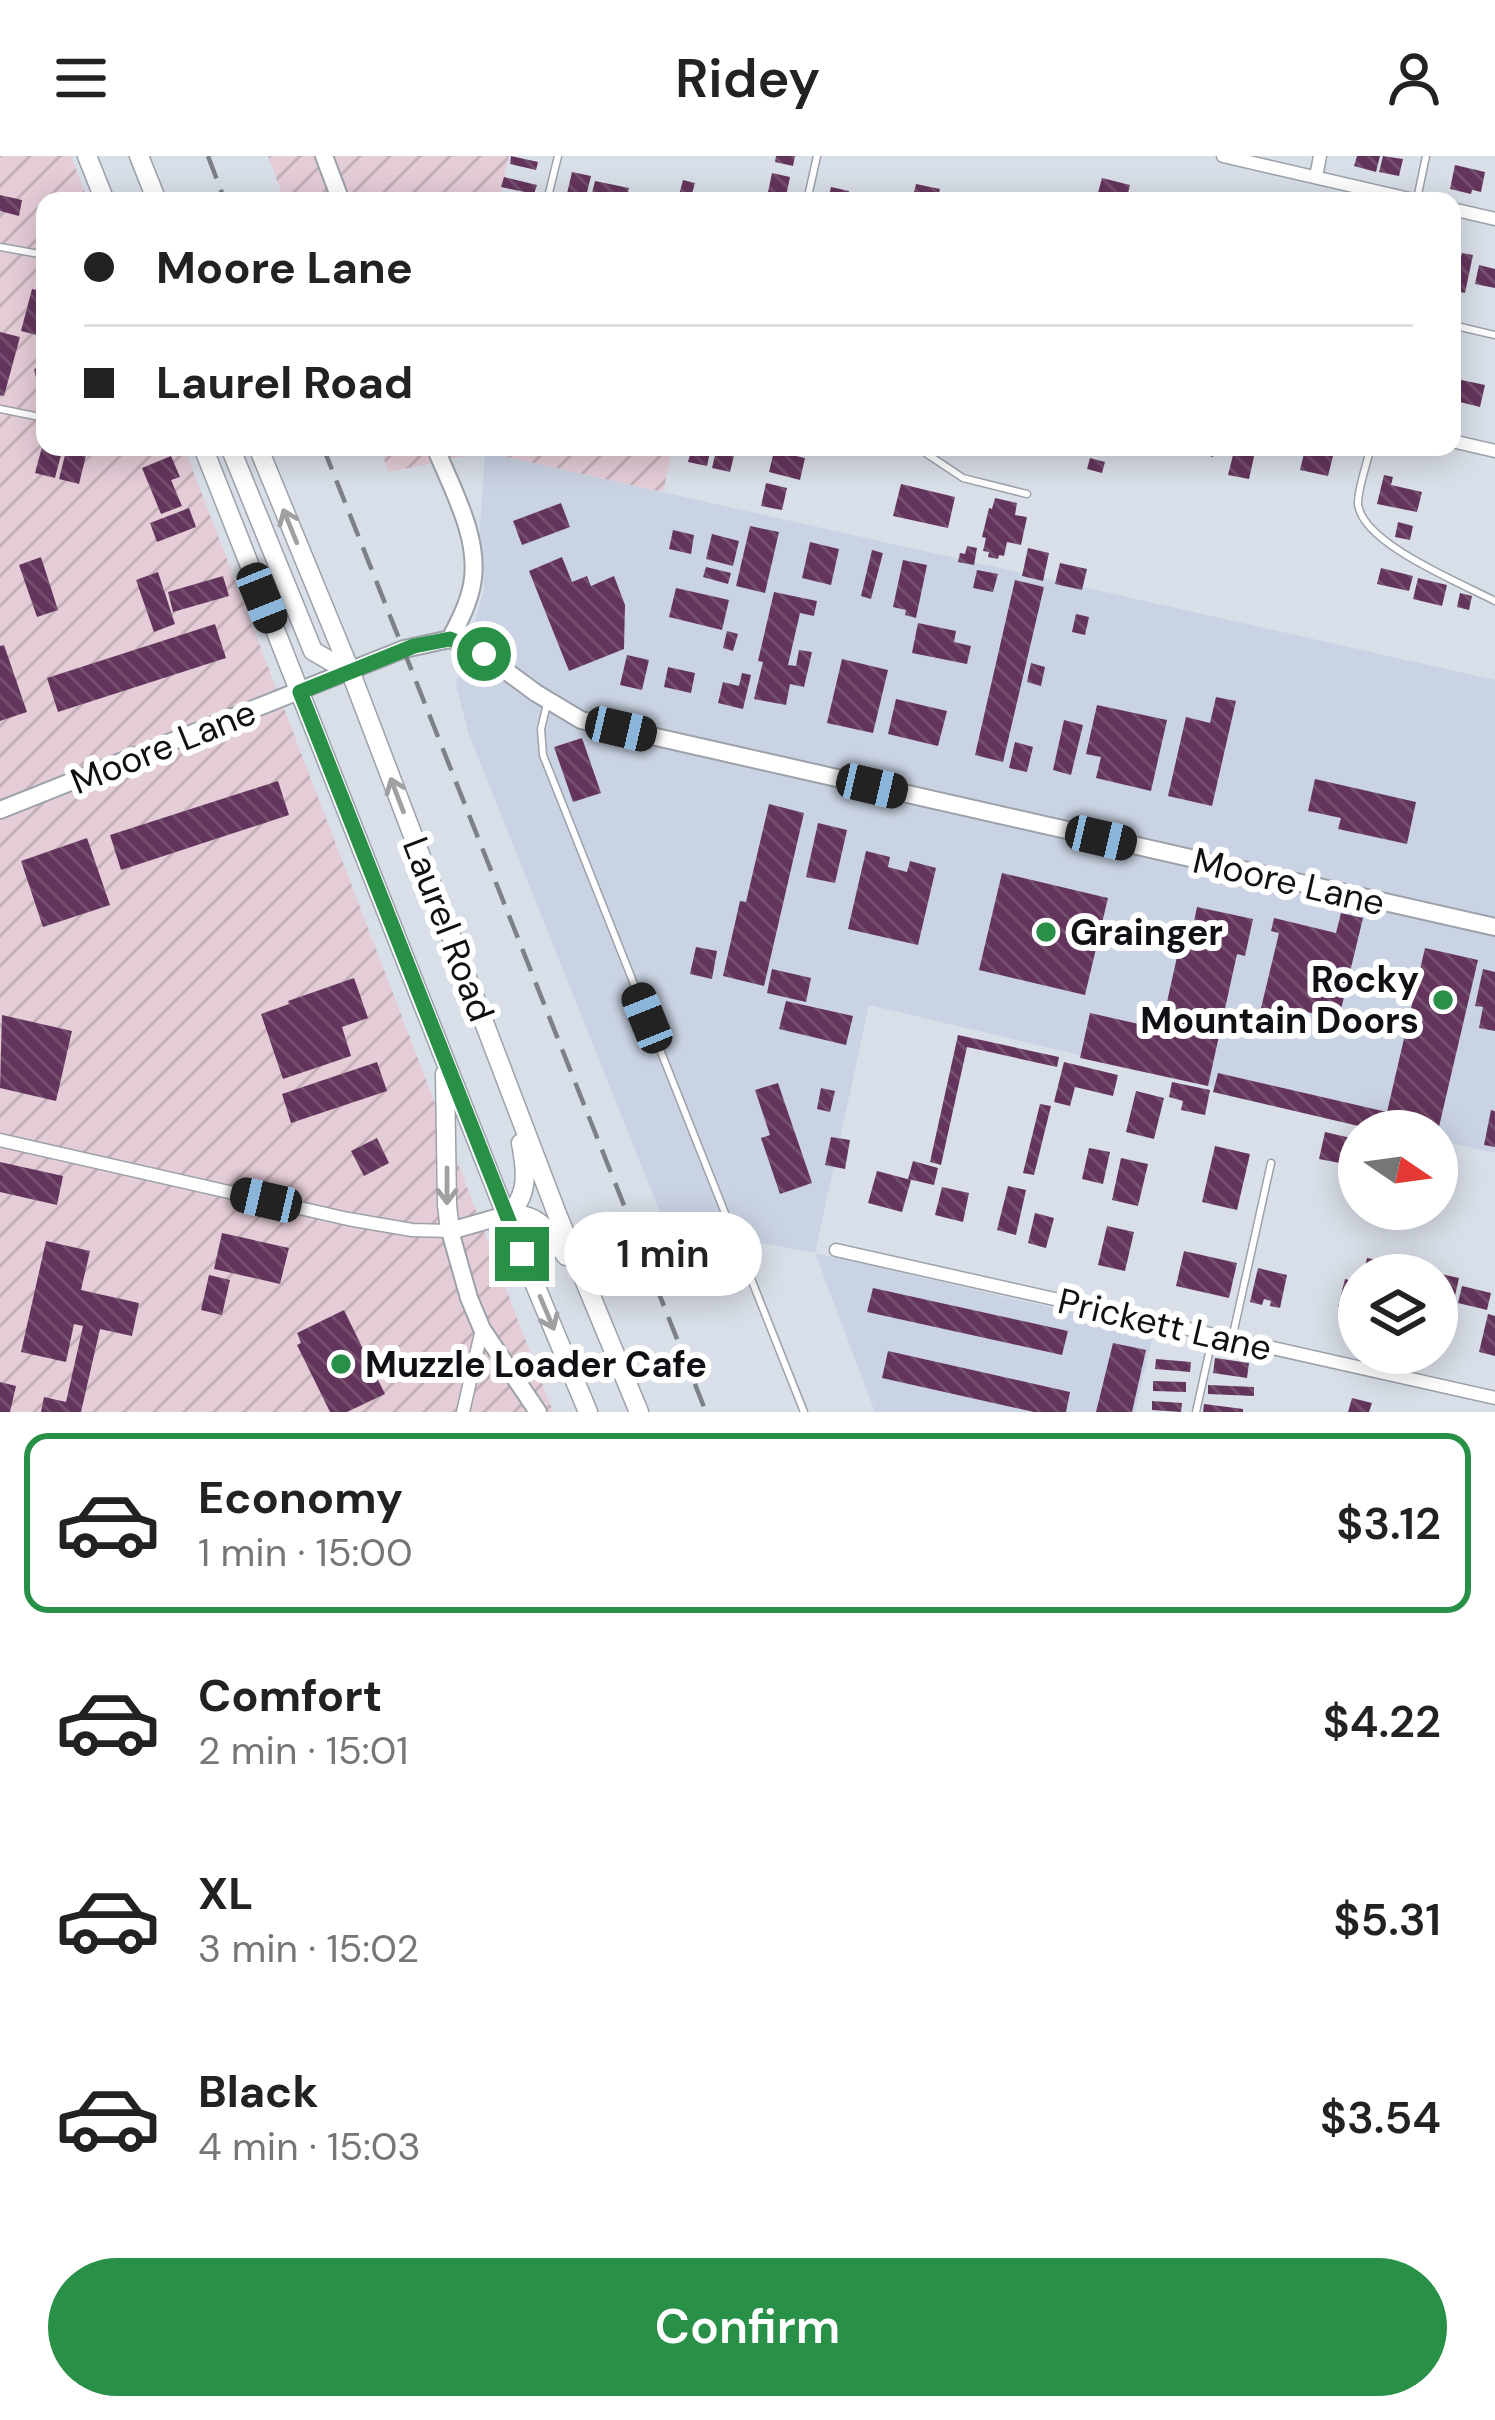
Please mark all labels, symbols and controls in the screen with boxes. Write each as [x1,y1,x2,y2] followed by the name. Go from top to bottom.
[675,43,820,114] text: Ridey
[48,45,114,111] icon: menu
[1381,45,1447,111] icon: person
[156,238,413,297] text: Moore Lane
[156,353,413,412] text: Laurel Road
[278,508,299,545] one-way arrow
[232,558,292,638] car
[457,627,511,681] route start
[64,688,263,805] street label: Moore Lane
[582,703,660,755] car
[833,760,911,812] car
[385,777,407,814] one-way arrow
[1062,812,1140,864] car
[392,830,505,1028] street label: Laurel Road
[1188,837,1389,926] street label: Moore Lane
[1070,909,1223,956] place label: Grainger
[1033,919,1059,945] marker: Grainger
[1140,956,1419,1044] place label: Rocky Mountain Doors
[617,978,677,1058] car
[1430,987,1456,1013] marker: Rocky Mountain Doors
[1338,1110,1458,1230] north arrow
[1338,1110,1458,1374] map controls
[436,1166,458,1205] one-way arrow
[227,1174,305,1226] car
[564,1212,762,1296] callout: 1 min
[495,1227,549,1281] route end
[616,1228,710,1279] text: 1 min
[1338,1254,1458,1374] button: layers
[1054,1277,1276,1372] street label: Prickett Lane
[538,1294,559,1331] one-way arrow
[365,1341,707,1388] place label: Muzzle Loader Cafe
[328,1351,354,1377] marker: Muzzle Loader Cafe
[198,1468,403,1527] text: Economy
[54,1469,162,1577] icon: car
[1336,1494,1441,1553] text: $3.12
[198,1527,413,1578] text: 1 min · 15:00
[198,1666,382,1725] text: Comfort
[54,1667,162,1775] icon: car
[1323,1692,1441,1751] text: $4.22
[198,1725,408,1776] text: 2 min · 15:01
[198,1864,253,1923] text: XL
[54,1865,162,1973] icon: car
[1334,1890,1441,1949] text: $5.31
[198,1923,419,1974] text: 3 min · 15:02
[198,2062,318,2121] text: Black
[54,2063,162,2171] icon: car
[1320,2088,1441,2147] text: $3.54
[198,2121,421,2172] text: 4 min · 15:03
[48,2258,1447,2396] button: Confirm

